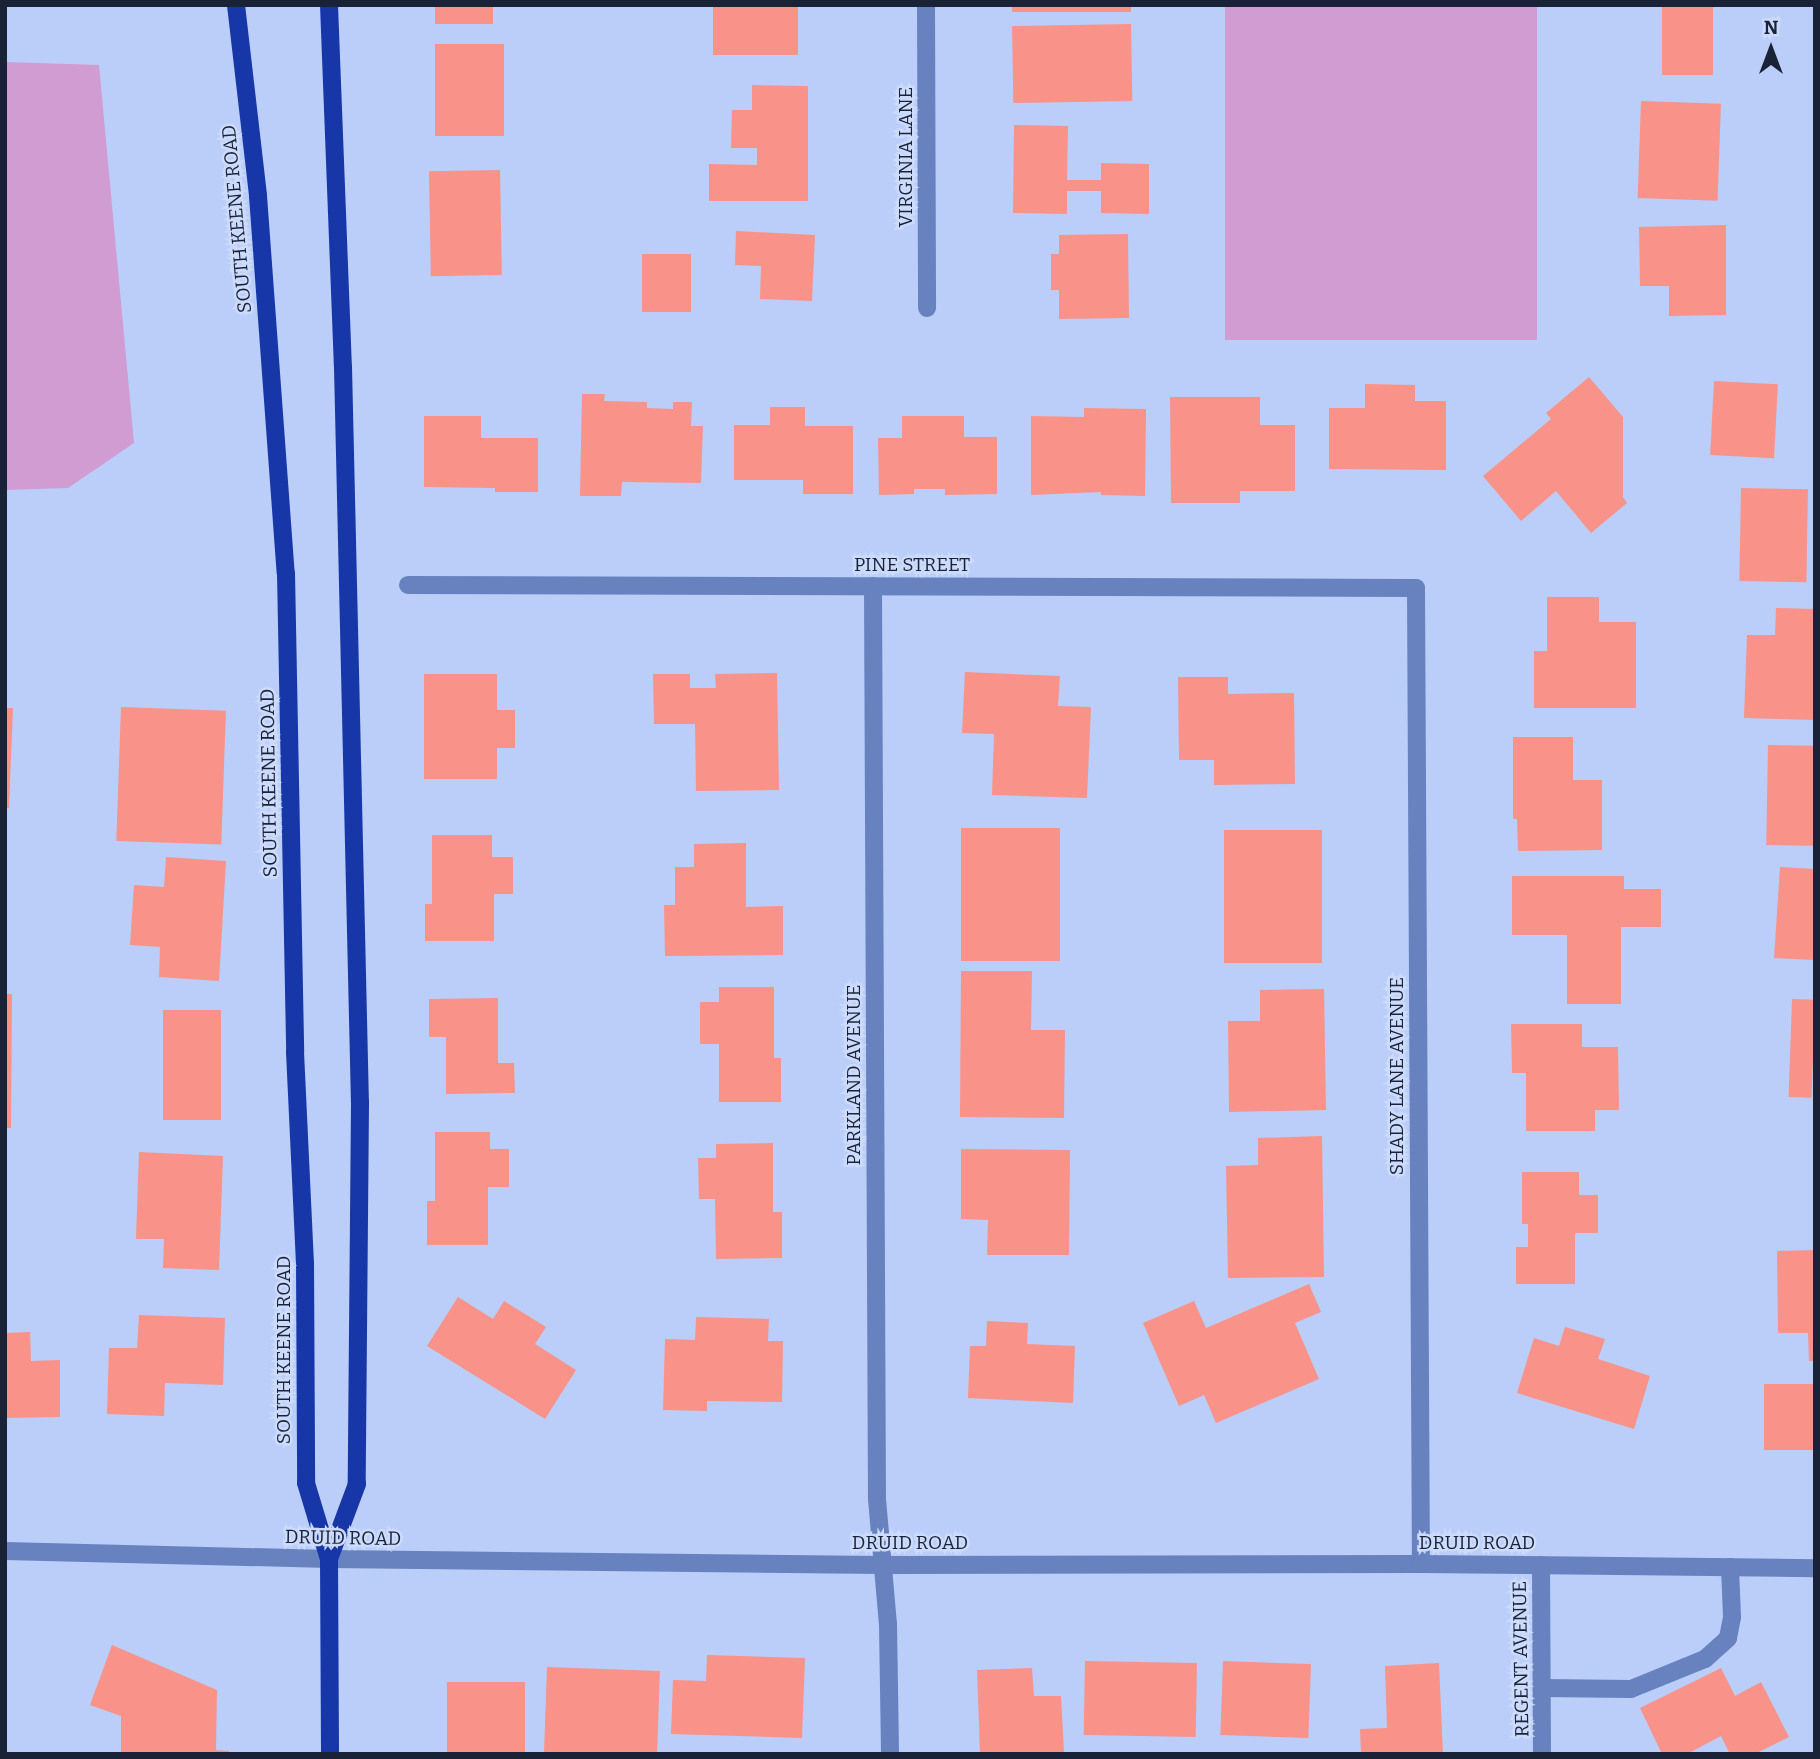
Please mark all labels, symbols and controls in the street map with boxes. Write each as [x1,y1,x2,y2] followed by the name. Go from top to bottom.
[1736,14,1806,84] north arrow
[1764,16,1778,39] text: N
[895,87,917,227] street label: VIRGINIA LANE
[217,124,257,314] street label: SOUTH KEENE ROAD
[854,554,970,576] street label: PINE STREET
[256,688,282,878] street label: SOUTH KEENE ROAD
[1386,977,1408,1175] street label: SHADY LANE AVENUE
[843,984,865,1166] street label: PARKLAND AVENUE
[273,1256,295,1444] street label: SOUTH KEENE ROAD
[285,1526,401,1550] street label: DRUID ROAD
[852,1532,968,1554] street label: DRUID ROAD
[1419,1532,1535,1554] street label: DRUID ROAD
[1508,1581,1534,1737] street label: REGENT AVENUE

